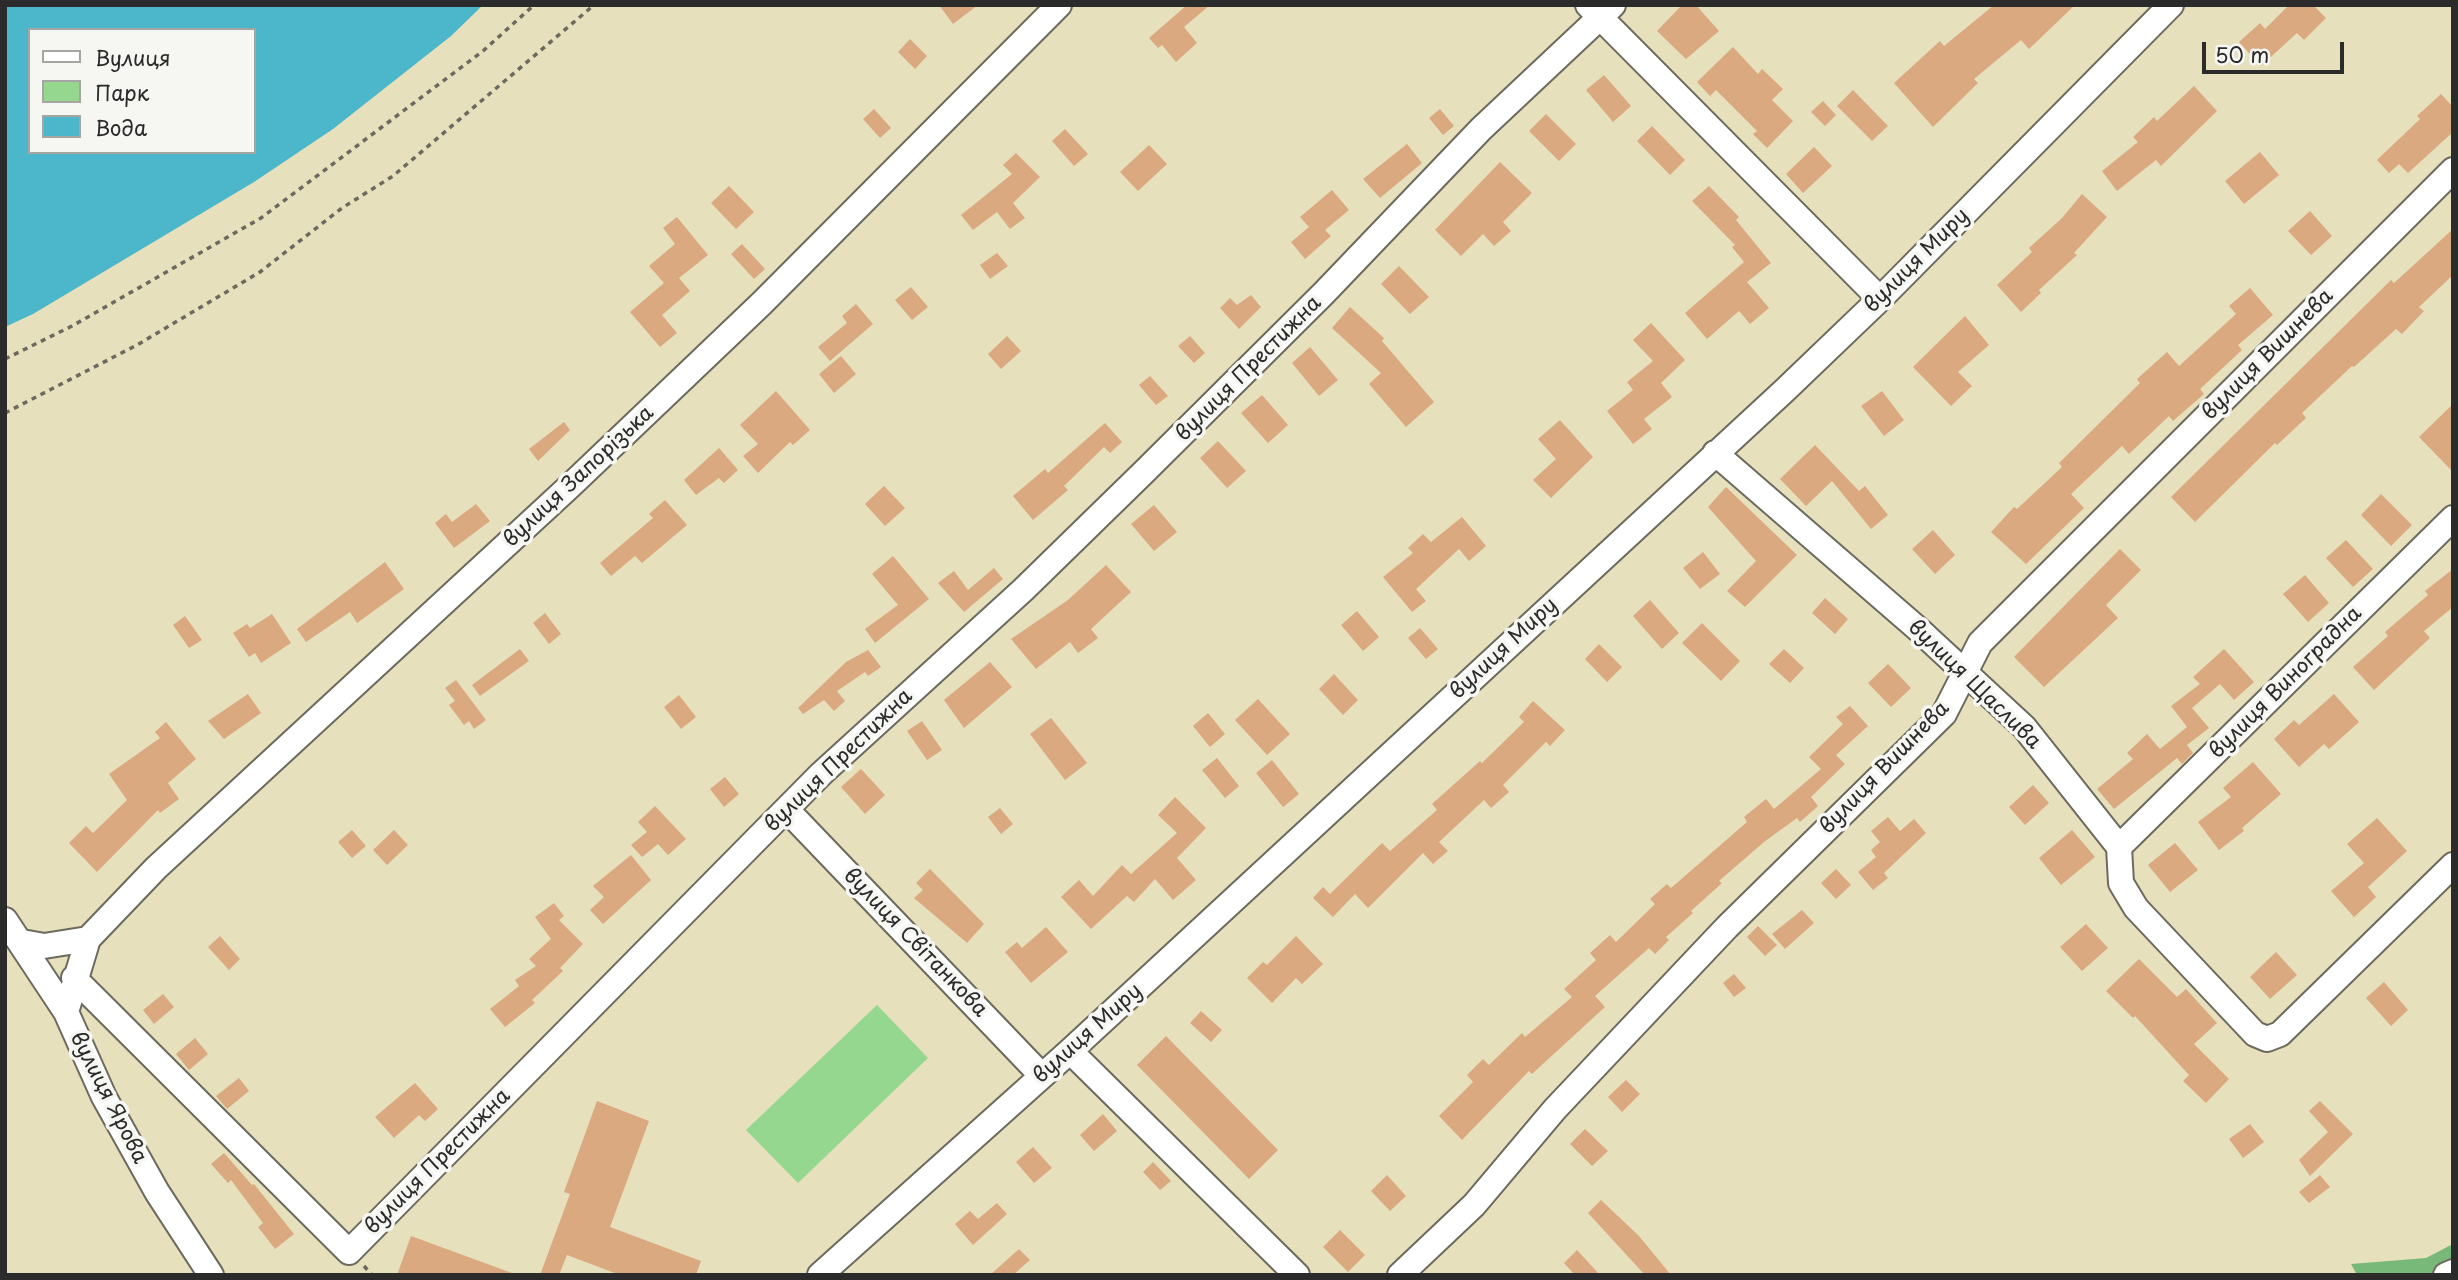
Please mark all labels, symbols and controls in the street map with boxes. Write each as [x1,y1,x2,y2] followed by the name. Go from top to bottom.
[28,28,256,154] legend
[2206,28,2348,72] scale bar
[2215,38,2269,70] text: 50 m
[95,41,171,73] text: Вулиця
[95,76,149,108] text: Парк
[95,111,147,143] text: Вода
[1860,204,1974,318] street label: вулиця Миру
[2197,284,2339,426] street label: вулиця Вишнева
[1171,291,1327,447] street label: вулиця Престижна
[499,401,659,553] street label: вулиця Запорізька
[1445,593,1563,705] street label: вулиця Миру
[2205,602,2367,764] street label: вулиця Виноградна
[1902,615,2046,755] street label: вулиця Щаслива
[760,684,918,838] street label: вулиця Престижна
[1815,696,1955,840] street label: вулиця Вишнева
[838,863,992,1023] street label: вулиця Світанкова
[1029,979,1147,1089] street label: вулиця Миру
[64,1028,152,1168] street label: вулиця Ярова
[360,1084,516,1240] street label: вулиця Престижна

